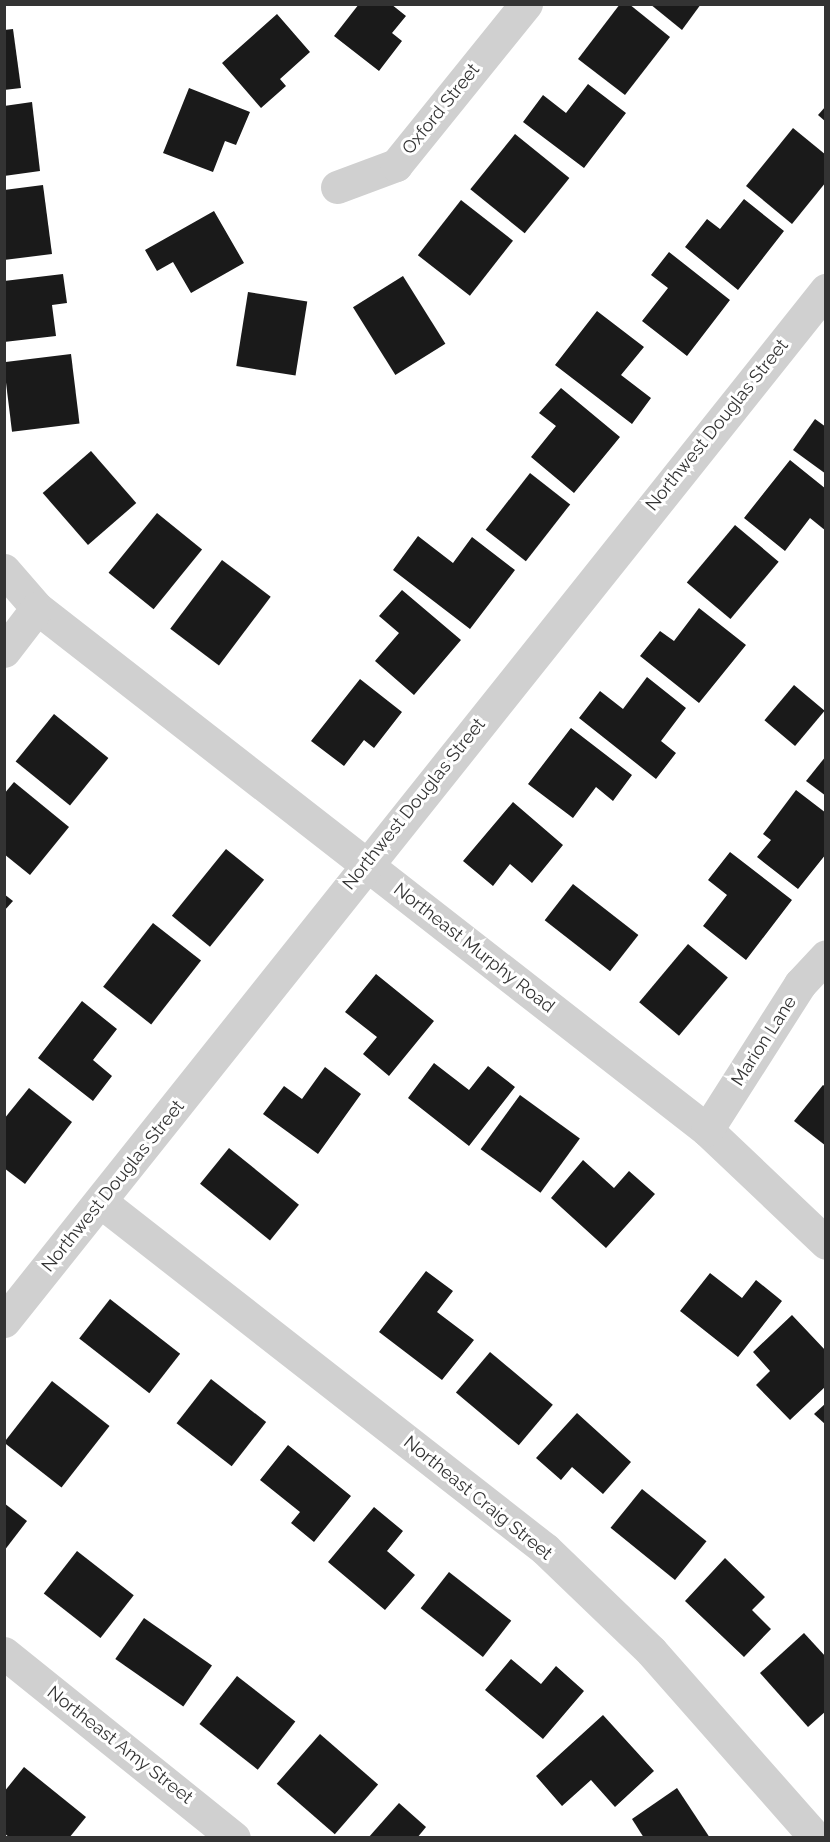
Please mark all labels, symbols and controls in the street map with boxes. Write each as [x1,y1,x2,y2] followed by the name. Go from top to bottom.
[398,59,484,159] street label: Oxford Street
[641,335,793,515] street label: Northwest Douglas Street
[338,714,490,894] street label: Northwest Douglas Street
[389,878,559,1018] street label: Northeast Murphy Road
[727,992,801,1090] street label: Marion Lane
[37,1096,189,1276] street label: Northwest Douglas Street
[399,1431,557,1565] street label: Northeast Craig Street
[43,1681,197,1809] street label: Northeast Amy Street

